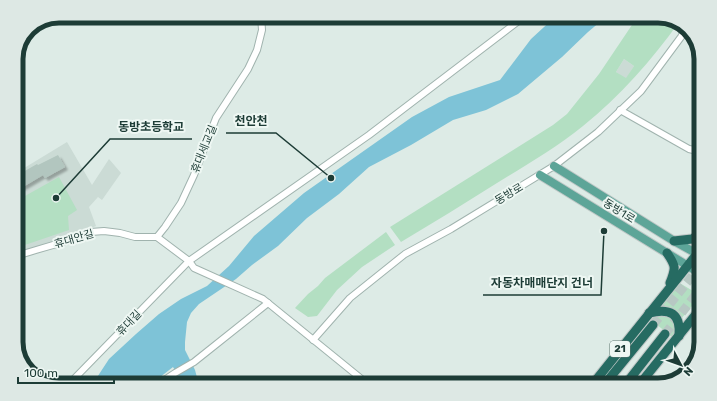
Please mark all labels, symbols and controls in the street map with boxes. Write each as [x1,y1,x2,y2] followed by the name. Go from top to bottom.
[226,109,276,133] callout: 천안천
[234,114,268,128] text: 천안천
[110,115,192,139] callout: 동방초등학교
[118,120,184,134] text: 동방초등학교
[188,123,220,175] street label: 휴대세교길
[493,181,525,207] street label: 동방로
[601,196,637,226] street label: 동방1로
[53,227,95,251] street label: 휴대안길
[483,271,601,295] callout: 자동차매매단지 건너
[491,276,593,290] text: 자동차매매단지 건너
[114,308,144,338] street label: 휴대길
[610,341,630,357] road number: 21
[661,345,701,385] north arrow
[18,359,114,385] scale bar
[681,364,696,379] text: N
[24,366,58,380] text: 100 m

